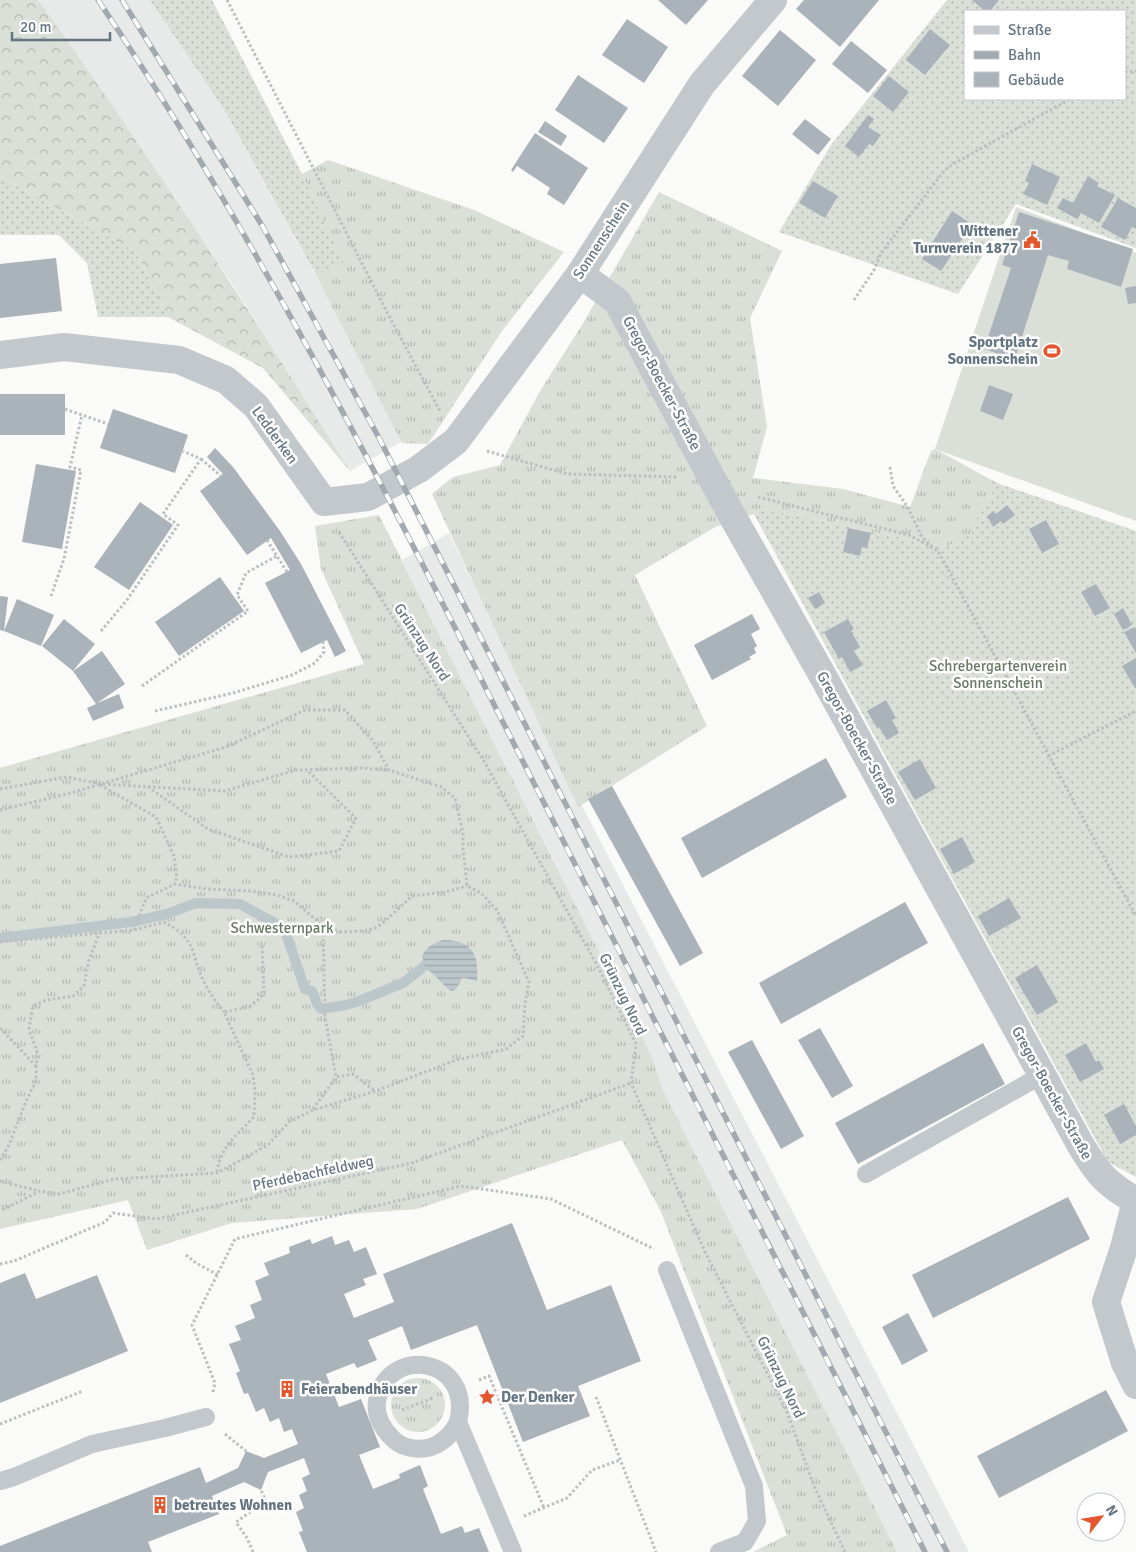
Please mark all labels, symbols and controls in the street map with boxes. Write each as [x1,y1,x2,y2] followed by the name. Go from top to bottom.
[12,10,110,42] scale bar
[964,10,1126,100] legend
[20,18,51,36] text: 20 m
[1008,21,1052,39] text: Straße
[1008,46,1041,64] text: Bahn
[1008,71,1064,89] text: Gebäude
[569,197,633,283] street label: Sonnenschein
[913,222,1018,257] place label: Wittener Turnverein 1877
[1022,230,1042,250] public building icon: Wittener Turnverein 1877
[619,313,705,453] street label: Gregor-Boecker-Straße
[948,333,1038,368] place label: Sportplatz Sonnenschein
[1042,341,1062,361] sports icon: Sportplatz Sonnenschein
[248,403,302,467] street label: Ledderken
[390,600,454,684] street label: Grünzug Nord
[929,657,1067,692] park label: Schrebergartenverein Sonnenschein
[813,668,901,808] street label: Gregor-Boecker-Straße
[231,919,334,937] park label: Schwesternpark
[595,950,651,1038] street label: Grünzug Nord
[1008,1023,1096,1163] street label: Gregor-Boecker-Straße
[251,1151,375,1195] street label: Pferdebachfeldweg
[753,1333,809,1421] street label: Grünzug Nord
[277,1379,297,1399] building icon: Feierabendhäuser
[301,1380,417,1398] place label: Feierabendhäuser
[477,1387,497,1407] place icon: Der Denker
[501,1388,574,1406] place label: Der Denker
[1076,1492,1126,1542] north arrow
[150,1495,170,1515] building icon: betreutes Wohnen
[174,1496,292,1514] place label: betreutes Wohnen
[1102,1502,1122,1519] text: N

